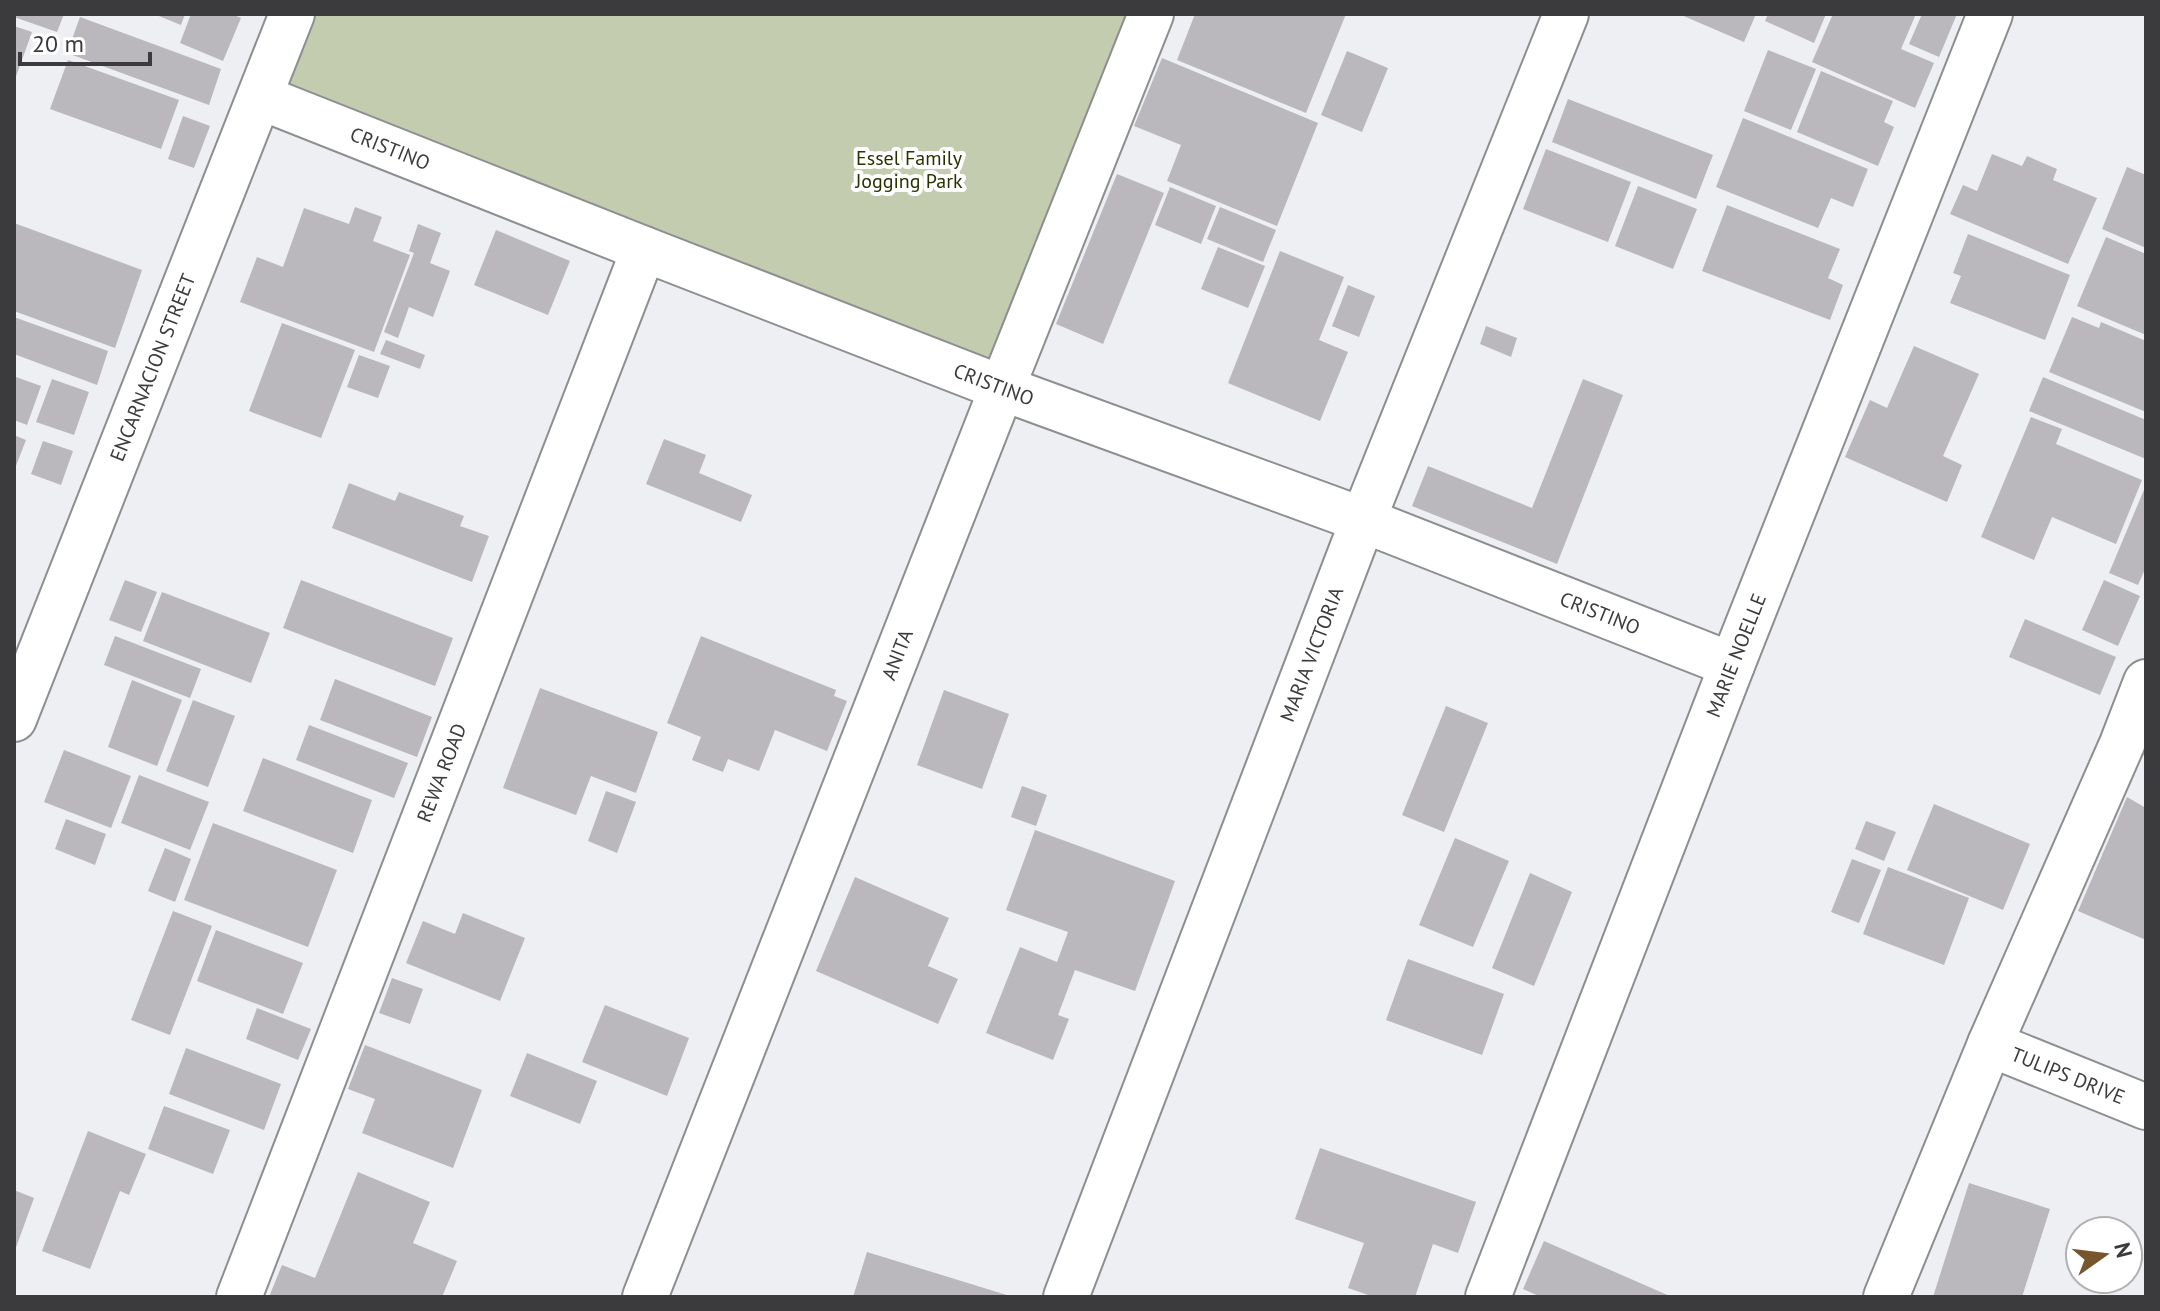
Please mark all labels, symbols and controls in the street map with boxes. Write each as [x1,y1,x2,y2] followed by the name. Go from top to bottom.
[20,16,150,66] scale bar
[32,28,84,59] text: 20 m
[346,121,434,176] street label: CRISTINO
[854,145,963,194] park label: Essel Family Jogging Park
[104,270,201,465] street label: ENCARNACION STREET
[950,357,1037,412] street label: CRISTINO
[1274,583,1349,725] street label: MARIA VICTORIA
[1556,586,1644,641] street label: CRISTINO
[1700,590,1772,721] street label: MARIE NOELLE
[876,625,919,684] street label: ANITA
[411,720,472,826] street label: REWA ROAD
[2007,1041,2129,1110] street label: TULIPS DRIVE
[2064,1215,2144,1295] north arrow
[2108,1240,2139,1261] text: N

